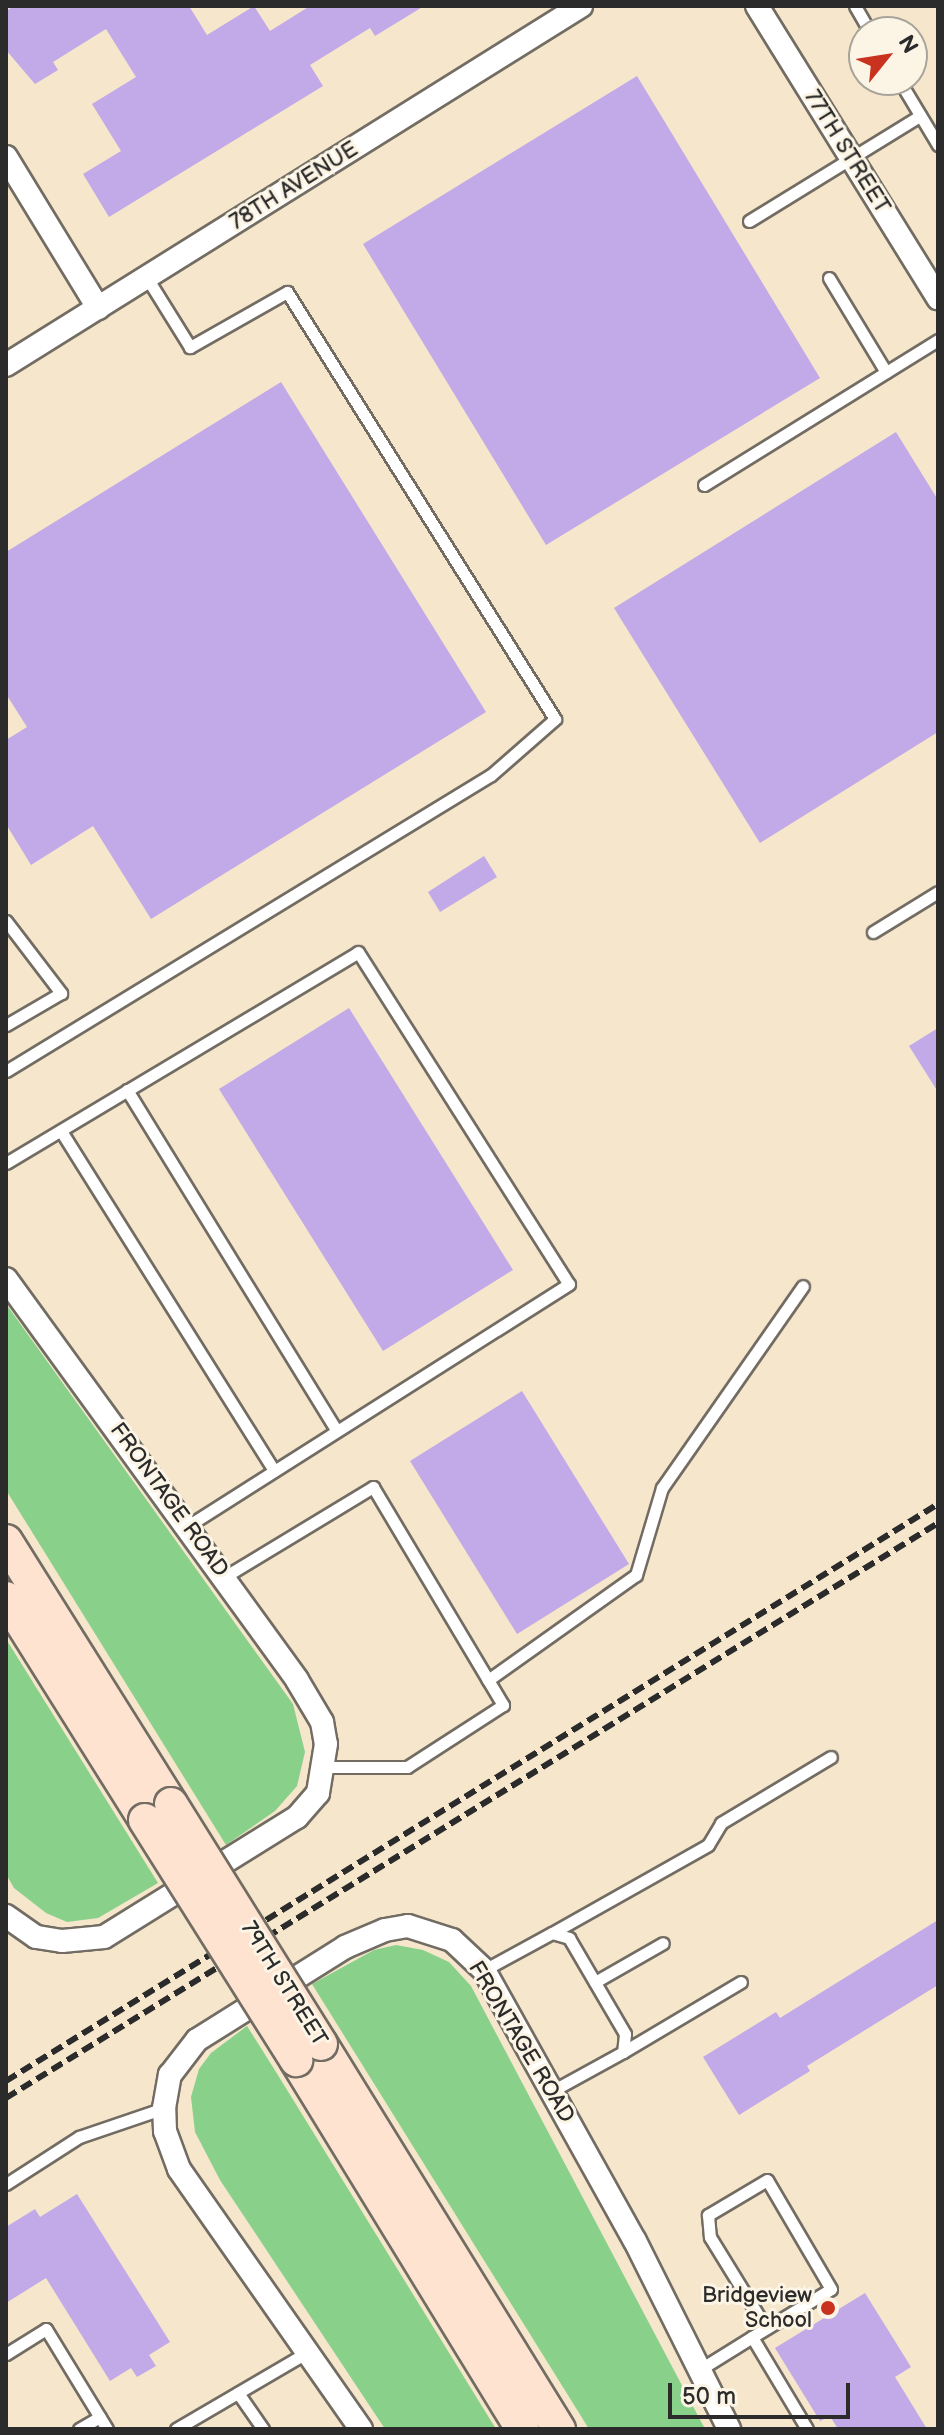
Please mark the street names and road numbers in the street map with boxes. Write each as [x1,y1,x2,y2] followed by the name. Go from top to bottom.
[798,85,896,219] street label: 77TH STREET
[225,136,363,236] street label: 78TH AVENUE
[104,1418,234,1582] street label: FRONTAGE ROAD
[235,1916,333,2052] street label: 79TH STREET
[462,1956,580,2128] street label: FRONTAGE ROAD

